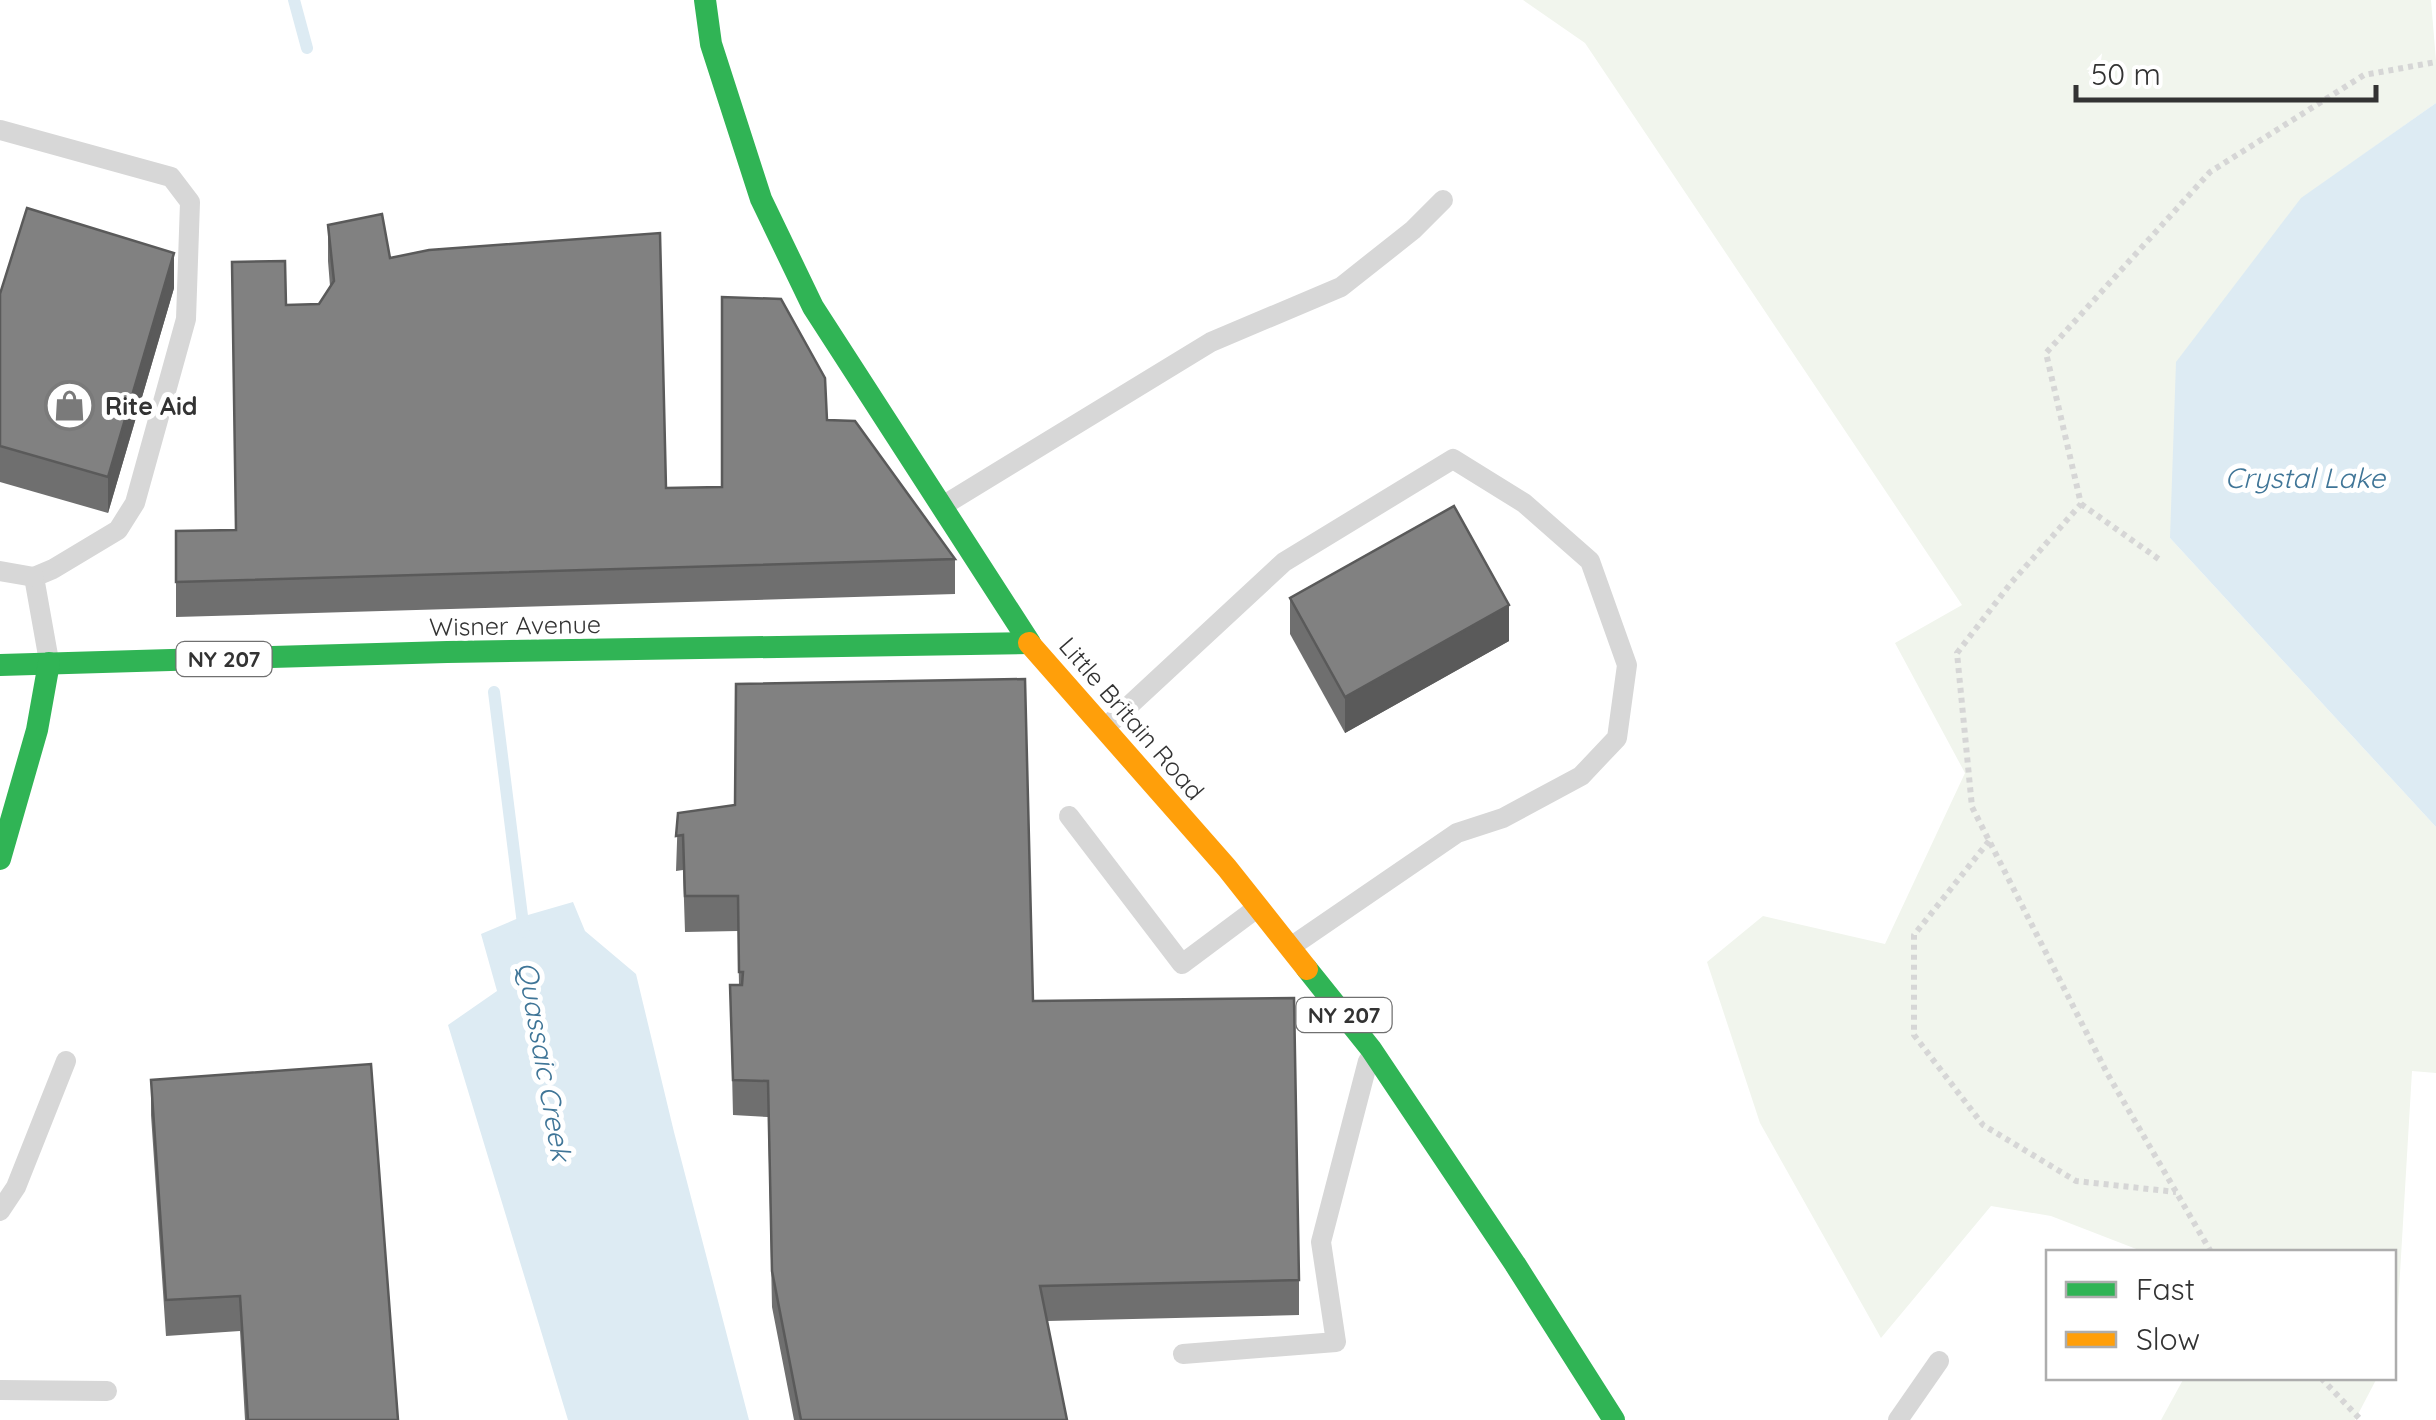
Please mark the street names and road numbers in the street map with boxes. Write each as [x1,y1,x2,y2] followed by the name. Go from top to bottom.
[429,608,601,642] street label: Wisner Avenue
[1053,630,1211,806] street label: Little Britain Road
[176,642,272,676] road number: NY 207
[1296,998,1392,1032] road number: NY 207

